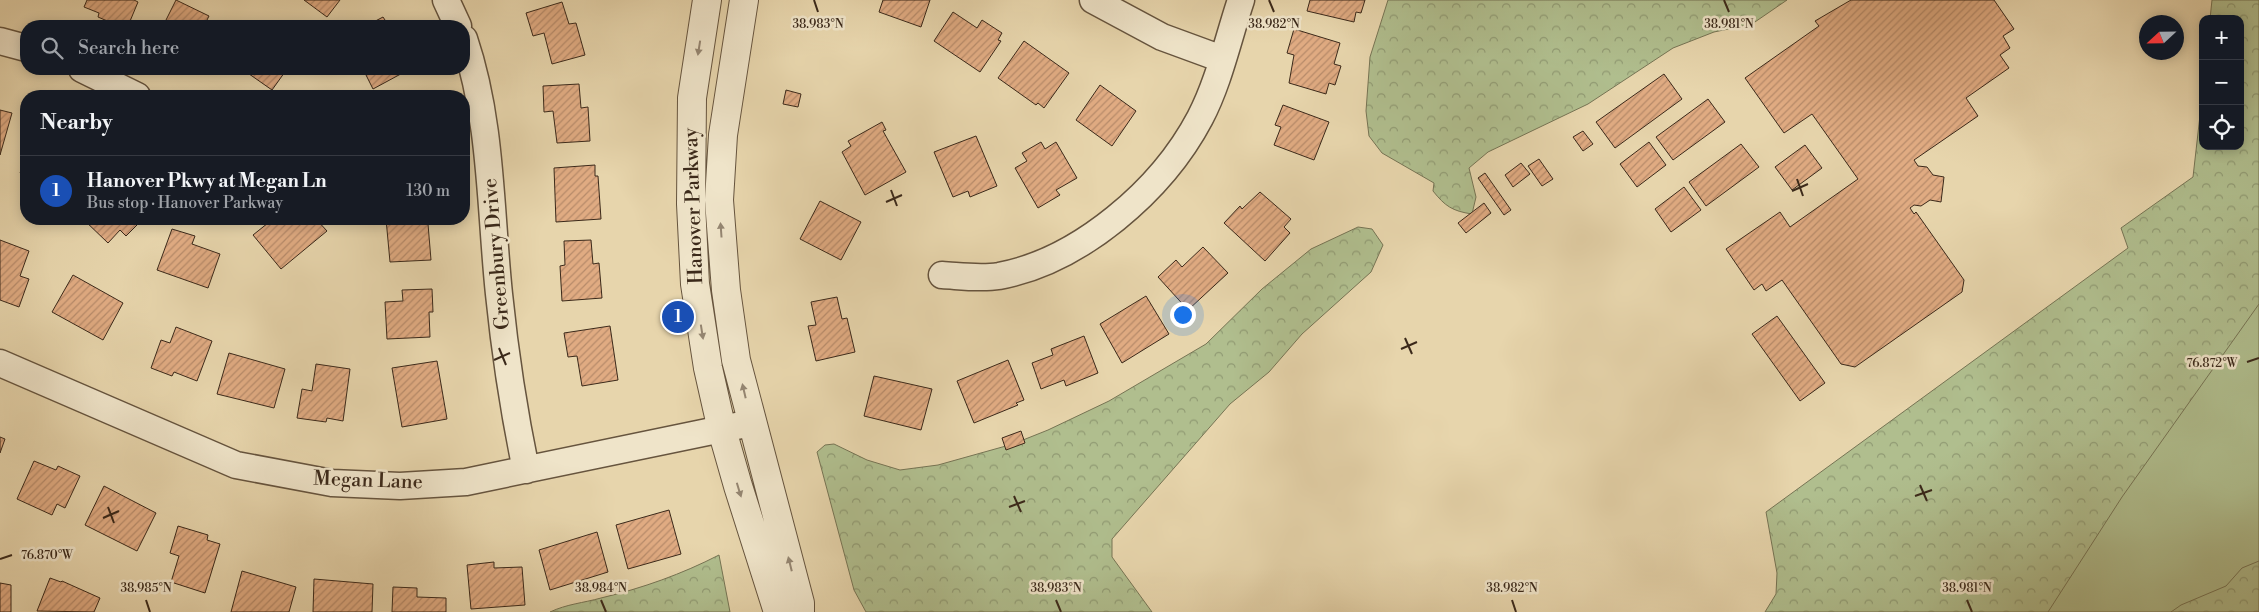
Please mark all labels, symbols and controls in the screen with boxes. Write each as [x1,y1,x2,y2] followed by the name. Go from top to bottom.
[2139,15,2184,60] north arrow
[2199,15,2244,150] map controls
[2199,15,2244,60] button: +
[792,17,844,32] text: 38.983°N
[1248,17,1300,32] text: 38.982°N
[1704,17,1754,32] text: 38.981°N
[20,20,470,75] search box
[38,34,66,62] icon: search
[78,36,179,60] text: Search here
[695,41,703,57] one-way arrow
[2199,60,2244,105] button: −
[2199,105,2244,150] button: locate
[40,110,113,136] text: Nearby
[679,127,709,285] street label: Hanover Parkway
[87,169,327,193] text: Hanover Pkwy at Megan Ln
[478,177,516,331] street label: Greenbury Drive
[52,181,60,201] text: 1
[406,181,450,201] text: 130 m
[87,193,283,213] text: Bus stop · Hanover Parkway
[717,222,725,238] one-way arrow
[662,298,694,336] pin: 1
[1170,302,1196,328] your location
[699,324,707,340] one-way arrow
[2187,356,2239,371] text: 76.872°W
[740,383,748,398] one-way arrow
[313,467,423,495] street label: Megan Lane
[736,483,744,498] one-way arrow
[21,548,74,563] text: 76.870°W
[786,557,794,572] one-way arrow
[120,581,172,596] text: 38.985°N
[575,581,627,596] text: 38.984°N
[1030,581,1082,596] text: 38.983°N
[1486,581,1538,596] text: 38.982°N
[1942,581,1992,596] text: 38.981°N

